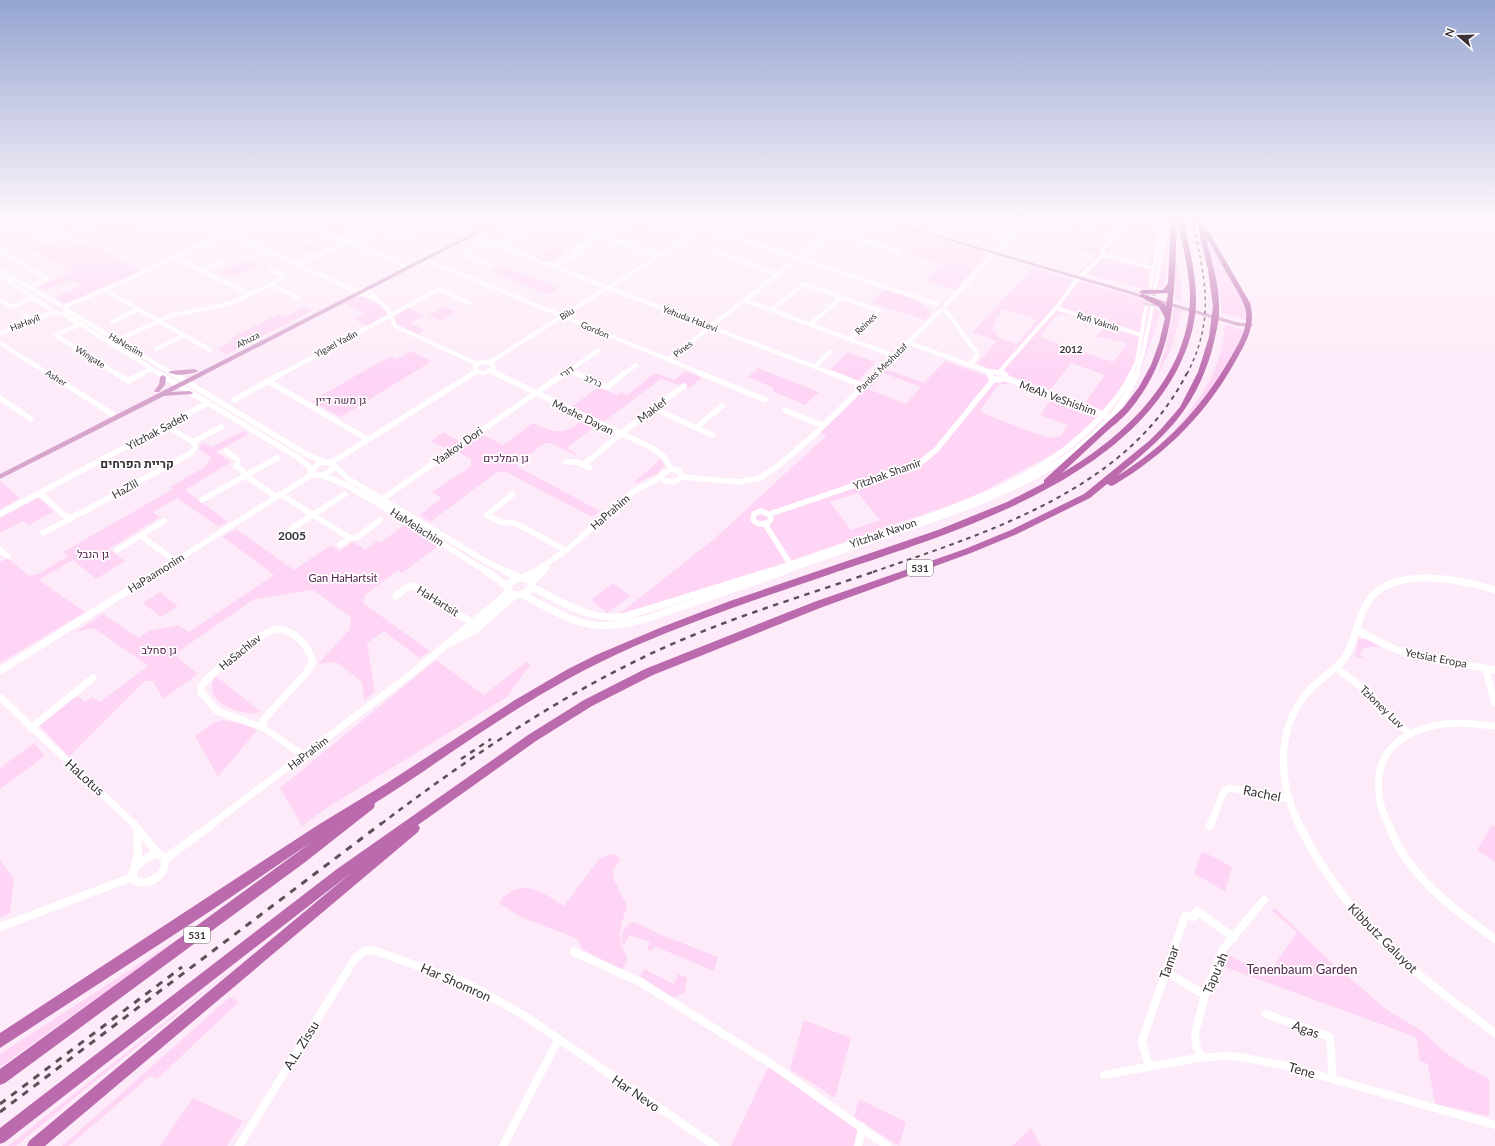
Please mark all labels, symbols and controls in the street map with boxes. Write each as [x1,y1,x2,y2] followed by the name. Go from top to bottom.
[1439,16,1479,56] north arrow
[1442,26,1457,39] text: N
[661,303,719,334] street label: Yehuda HaLevi
[557,305,576,322] street label: Bilu
[1076,310,1121,334] street label: Rafi Vaknin
[853,311,879,337] street label: Reines
[8,312,41,333] street label: HaHayil
[579,319,611,340] street label: Gordon
[312,328,359,359] street label: Yigael Yadin
[234,329,261,350] street label: Ahuza
[107,330,146,359] street label: HaNesiim
[671,338,695,359] street label: Pines
[854,340,910,395] street label: Pardes Meshutaf
[73,343,108,370] street label: Wingate
[1059,343,1083,355] district label: 2012
[558,363,576,380] street label: דורי
[44,367,70,389] street label: Asher
[583,372,604,389] street label: ברלב
[1018,378,1099,418] street label: MeAh VeShishim
[316,393,366,406] park label: גן משה דיין
[634,394,669,425] street label: Maklef
[550,396,616,437] street label: Moshe Dayan
[124,409,190,452] street label: Yitzhak Sadeh
[430,424,485,467] street label: Yaakov Dori
[483,451,529,464] park label: גן המלכים
[851,455,923,492] street label: Yitzhak Shamir
[100,456,174,471] district label: קריית הפרחים
[109,476,140,501] street label: HaZlil
[588,491,632,532] street label: HaPrahim
[388,505,446,548] street label: HaMelachim
[848,515,918,550] street label: Yitzhak Navon
[278,528,306,543] district label: 2005
[77,547,109,560] park label: גן הנבל
[125,550,186,595] street label: HaPaamonim
[907,560,933,576] road number: 531
[308,571,378,584] park label: Gan HaHartsit
[415,583,462,618] street label: HaHartsit
[216,631,263,672] street label: HaSachlav
[141,643,177,656] park label: גן סחלב
[1404,645,1468,670] street label: Yetsiat Eropa
[1358,682,1407,731] street label: Tzioney Luv
[285,733,331,772] street label: HaPrahim
[62,755,108,799] street label: HaLotus
[1242,782,1282,804] street label: Rachel
[1345,900,1421,976] street label: Kibbutz Galuyot
[184,927,210,943] road number: 531
[1156,943,1182,981] street label: Tamar
[1199,950,1231,996] street label: Tapu'ah
[418,959,494,1005] street label: Har Shomron
[1246,961,1358,977] park label: Tenenbaum Garden
[1290,1017,1322,1041] street label: Agas
[280,1018,322,1072] street label: A.L. Zissu
[1287,1059,1317,1081] street label: Tene
[609,1071,663,1115] street label: Har Nevo

